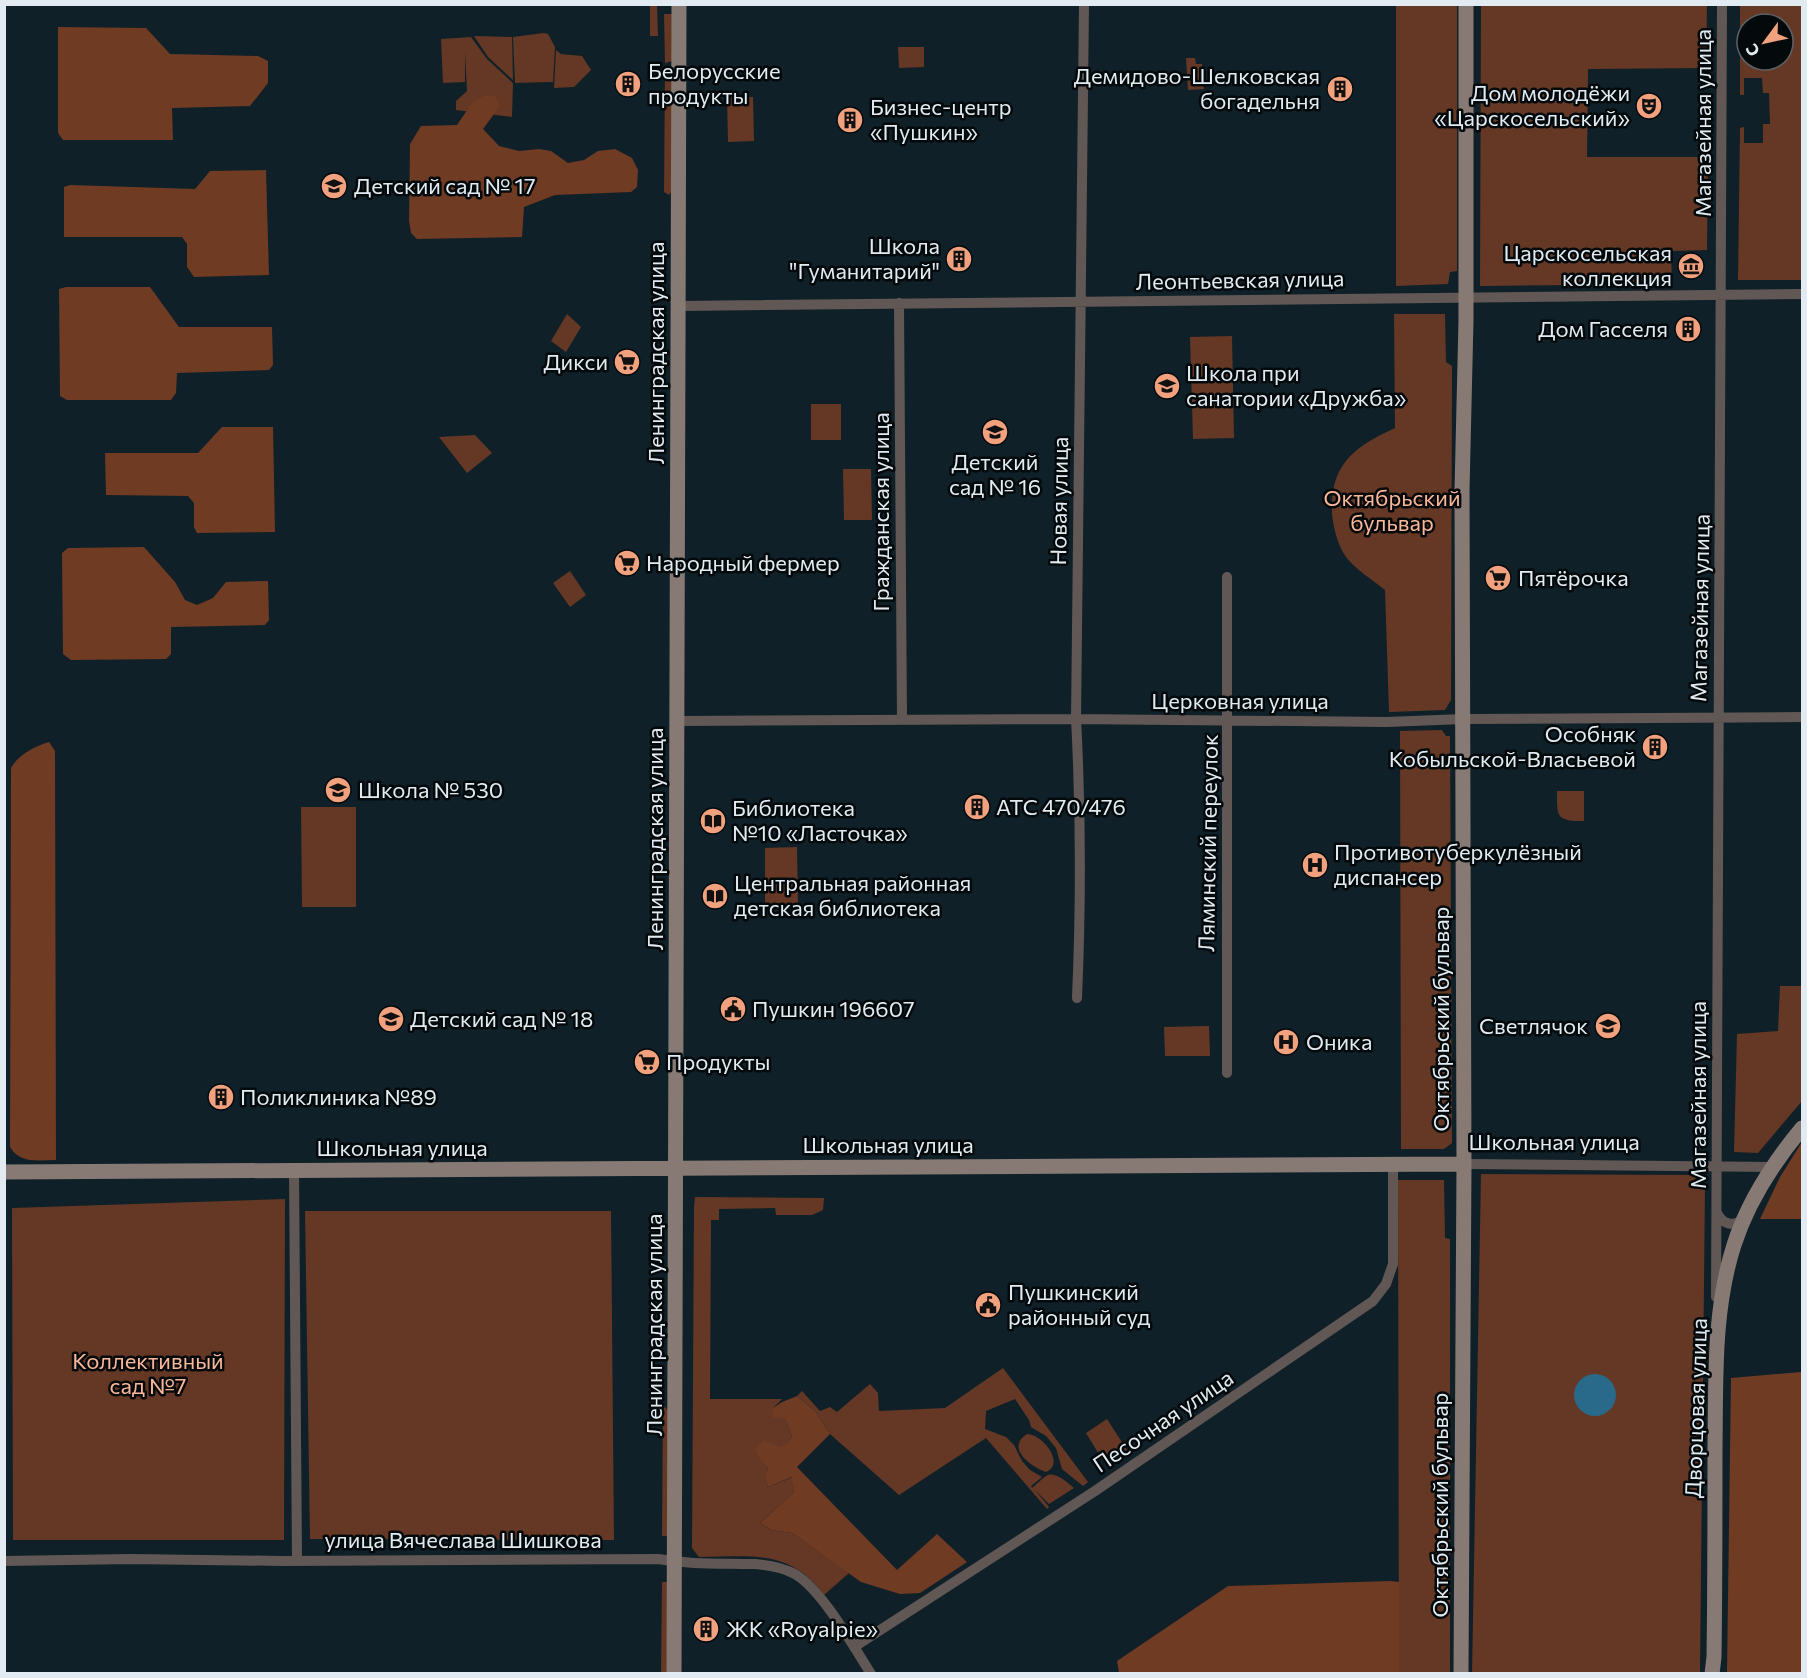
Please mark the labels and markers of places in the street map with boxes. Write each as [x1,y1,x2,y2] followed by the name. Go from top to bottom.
[648,57,781,109] place label: Белорусские продукты
[1074,62,1320,114] place label: Демидово-Шелковская богадельня
[613,69,643,99] building icon: Белорусские продукты
[1325,74,1355,104] building icon: Демидово-Шелковская богадельня
[1434,79,1630,131] place label: Дом молодёжи «Царскосельский»
[1634,91,1664,121] theatre icon: Дом молодёжи «Царскосельский»
[870,93,1012,145] place label: Бизнес-центр «Пушкин»
[835,105,865,135] building icon: Бизнес-центр «Пушкин»
[319,171,349,201] school or university icon: Детский сад № 17
[354,172,536,199] place label: Детский сад № 17
[789,232,940,284] place label: Школа "Гуманитарий"
[1504,239,1672,291] place label: Царскосельская коллекция
[944,244,974,274] building icon: Школа "Гуманитарий"
[1676,251,1706,281] museum icon: Царскосельская коллекция
[1673,314,1703,344] building icon: Дом Гасселя
[1538,315,1668,342] place label: Дом Гасселя
[612,347,642,377] supermarket icon: Дикси
[543,348,608,375] place label: Дикси
[1186,359,1406,411] place label: Школа при санатории «Дружба»
[1152,371,1182,401] school or university icon: Школа при санатории «Дружба»
[980,417,1010,447] school or university icon: Детский сад № 16
[949,448,1041,500] place label: Детский сад № 16
[612,548,642,578] supermarket icon: Народный фермер
[646,549,840,576] place label: Народный фермер
[1483,563,1513,593] supermarket icon: Пятёрочка
[1518,564,1629,591] place label: Пятёрочка
[1389,720,1636,772] place label: Особняк Кобыльской-Власьевой
[1640,732,1670,762] building icon: Особняк Кобыльской-Власьевой
[323,775,353,805] school or university icon: Школа № 530
[358,776,503,803] place label: Школа № 530
[962,792,992,822] building icon: АТС 470/476
[996,793,1126,820] place label: АТС 470/476
[732,794,908,846] place label: Библиотека №10 «Ласточка»
[698,806,728,836] library icon: Библиотека №10 «Ласточка»
[1334,838,1582,890] place label: Противотуберкулёзный диспансер
[1300,850,1330,880] hospital icon: Противотуберкулёзный диспансер
[734,869,971,921] place label: Центральная районная детская библиотека
[700,881,730,911] library icon: Центральная районная детская библиотека
[718,994,748,1024] public building icon: Пушкин 196607
[752,995,915,1022] place label: Пушкин 196607
[376,1004,406,1034] school or university icon: Детский сад № 18
[410,1005,593,1032] place label: Детский сад № 18
[1593,1011,1623,1041] school or university icon: Светлячок
[1479,1012,1588,1039] place label: Светлячок
[1271,1027,1301,1057] hospital icon: Оника
[1306,1028,1372,1055] place label: Оника
[632,1047,662,1077] supermarket icon: Продукты
[666,1048,770,1075] place label: Продукты
[206,1082,236,1112] building icon: Поликлиника №89
[240,1083,437,1110] place label: Поликлиника №89
[1008,1278,1150,1330] place label: Пушкинский районный суд
[973,1290,1003,1320] public building icon: Пушкинский районный суд
[691,1614,721,1644] building icon: ЖК «Royalpie»
[726,1615,878,1642] place label: ЖК «Royalpie»

